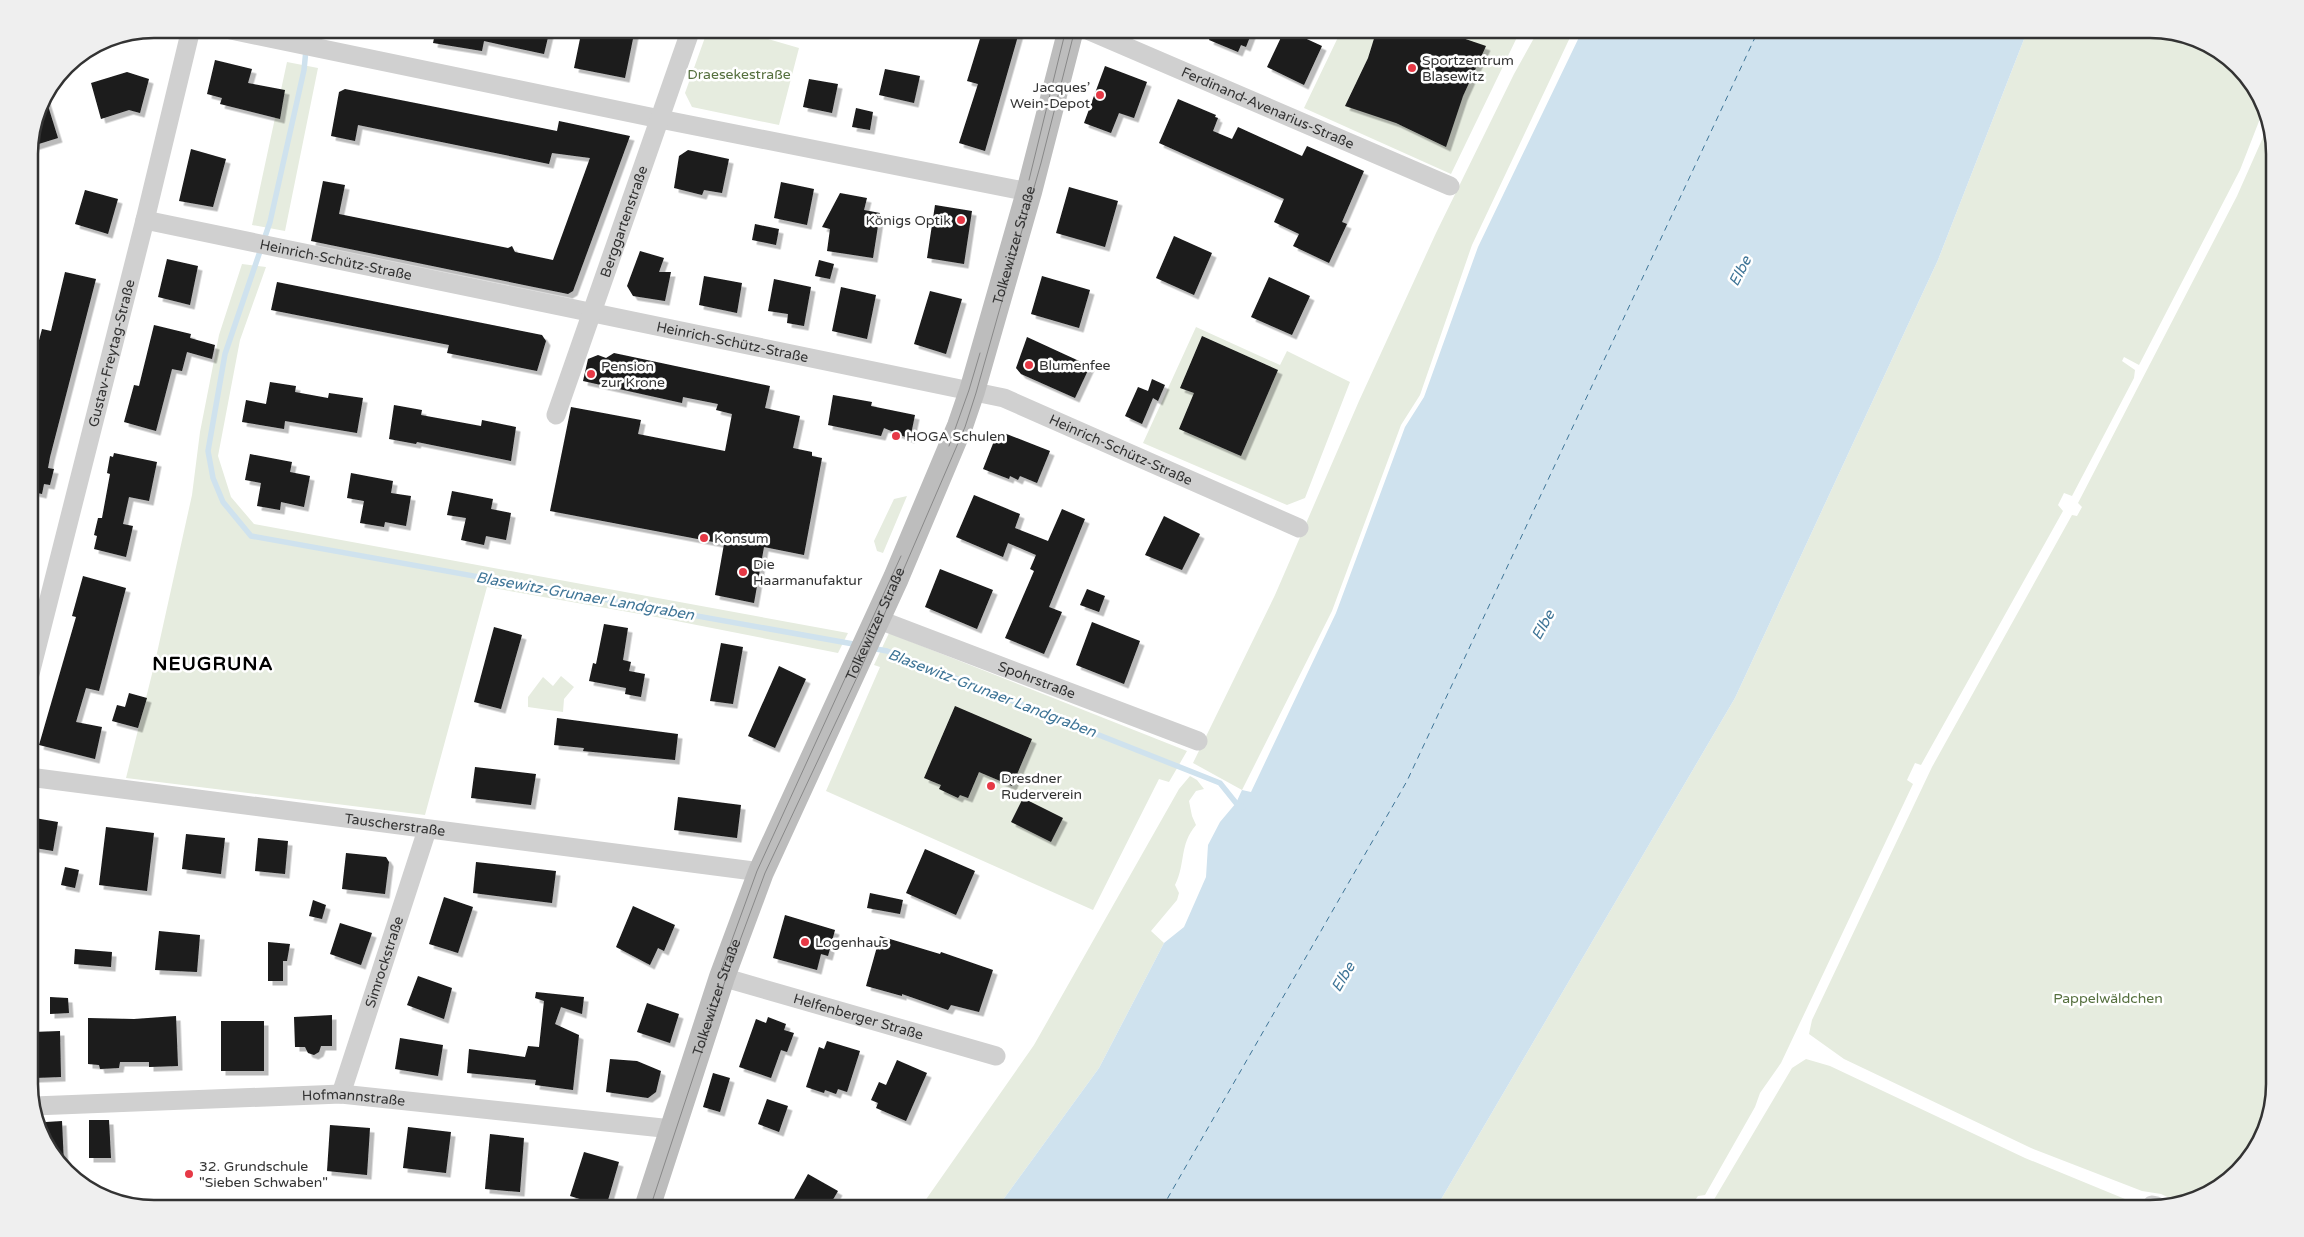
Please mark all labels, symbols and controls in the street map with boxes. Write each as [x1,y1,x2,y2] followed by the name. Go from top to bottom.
[1422,52,1514,85] place label: Sportzentrum Blasewitz
[1406,62,1418,74] marker: Sportzentrum Blasewitz
[1179,63,1357,152] street label: Ferdinand-Avenarius-Straße
[687,66,791,83] park label: Draesekestraße
[1010,79,1091,112] place label: Jacques’ Wein-Depot
[1094,89,1106,101] marker: Jacques’ Wein-Depot
[596,163,651,280] street label: Berggartenstraße
[989,184,1039,306] street label: Tolkewitzer Straße
[865,212,951,229] place label: Königs Optik
[955,214,967,226] marker: Königs Optik
[258,236,414,284] street label: Heinrich-Schütz-Straße
[1725,252,1756,289] water label: Elbe
[84,278,138,429] street label: Gustav-Freytag-Straße
[655,318,810,366] street label: Heinrich-Schütz-Straße
[1039,357,1111,374] place label: Blumenfee
[601,358,665,391] place label: Pension zur Krone
[1023,359,1035,371] marker: Blumenfee
[585,368,597,380] marker: Pension zur Krone
[1047,410,1195,489] street label: Heinrich-Schütz-Straße
[906,428,1006,445] place label: HOGA Schulen
[890,430,902,442] marker: HOGA Schulen
[714,530,769,547] place label: Konsum
[698,532,710,544] marker: Konsum
[753,556,863,589] place label: Die Haarmanufaktur
[842,565,908,683] street label: Tolkewitzer Straße
[737,566,749,578] marker: Die Haarmanufaktur
[474,568,696,624] water label: Blasewitz‐Grunaer Landgraben
[1528,606,1559,643] water label: Elbe
[885,645,1099,741] water label: Blasewitz‐Grunaer Landgraben
[152,653,274,675] district label: NEUGRUNA
[996,657,1078,702] street label: Spohrstraße
[1001,770,1082,803] place label: Dresdner Ruderverein
[985,780,997,792] marker: Dresdner Ruderverein
[343,810,446,839] street label: Tauscherstraße
[361,914,407,1010] street label: Simrockstraße
[815,934,889,951] place label: Logenhaus
[689,936,744,1058] street label: Tolkewitzer Straße
[799,936,811,948] marker: Logenhaus
[1327,958,1360,995] water label: Elbe
[792,990,925,1043] street label: Helfenberger Straße
[2053,990,2163,1007] park label: Pappelwäldchen
[302,1085,406,1109] street label: Hofmannstraße
[199,1158,328,1191] place label: 32. Grundschule "Sieben Schwaben"
[183,1168,195,1180] marker: 32. Grundschule "Sieben Schwaben"

